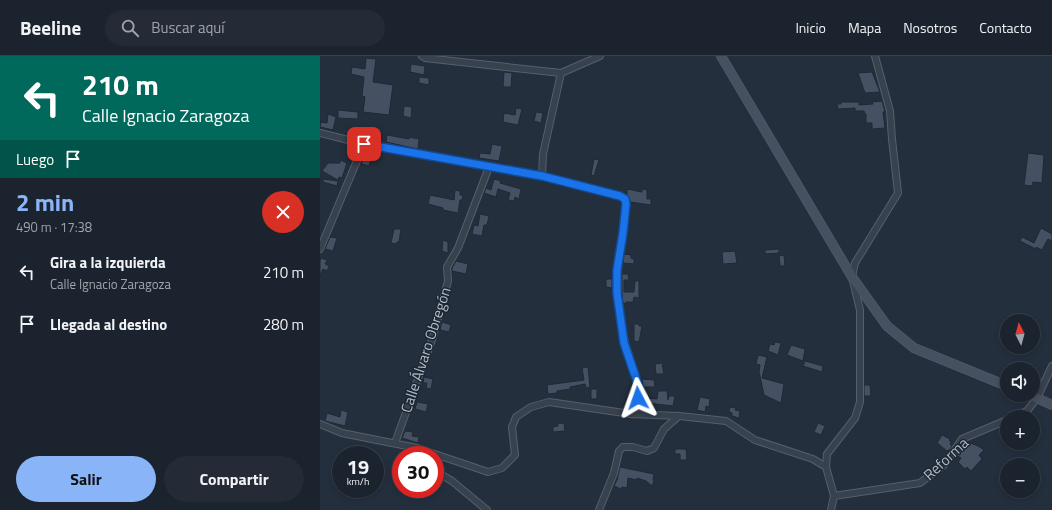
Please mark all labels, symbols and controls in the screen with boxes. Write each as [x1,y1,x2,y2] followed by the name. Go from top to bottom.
[105,10,385,46] search box
[20,13,81,42] text: Beeline
[151,16,225,39] text: Buscar aquí
[119,17,141,39] icon: search
[795,17,826,38] text: Inicio
[848,17,881,38] text: Mapa
[903,17,957,38] text: Nosotros
[979,17,1032,38] text: Contacto
[82,63,159,106] text: 210 m
[16,72,68,124] icon: left
[82,102,249,129] text: Calle Ignacio Zaragoza
[347,127,381,161] pin
[353,133,375,155] icon: arrive
[16,148,54,171] text: Luego
[62,148,84,170] icon: arrive
[16,184,74,220] text: 2 min
[262,191,304,233] button: close
[16,217,92,237] text: 490 m · 17:38
[50,251,166,274] text: Gira a la izquierda
[16,261,38,283] icon: left
[263,261,304,284] text: 210 m
[50,274,171,294] text: Calle Ignacio Zaragoza
[394,284,457,416] street label: Calle Álvaro Obregón
[16,313,38,335] icon: arrive
[50,313,167,336] text: Llegada al destino
[263,313,304,336] text: 280 m
[1000,314,1040,354] north arrow
[1000,314,1040,498] map controls
[1000,362,1040,402] button: sound
[617,377,659,419] position arrow
[1000,410,1040,450] button: +
[918,431,974,486] street label: Reforma
[392,446,444,498] speed limit sign: 30
[347,451,369,482] text: 19
[16,456,156,502] button: Salir
[164,456,304,502] button: Compartir
[1000,458,1040,498] button: −
[347,474,369,489] text: km/h

